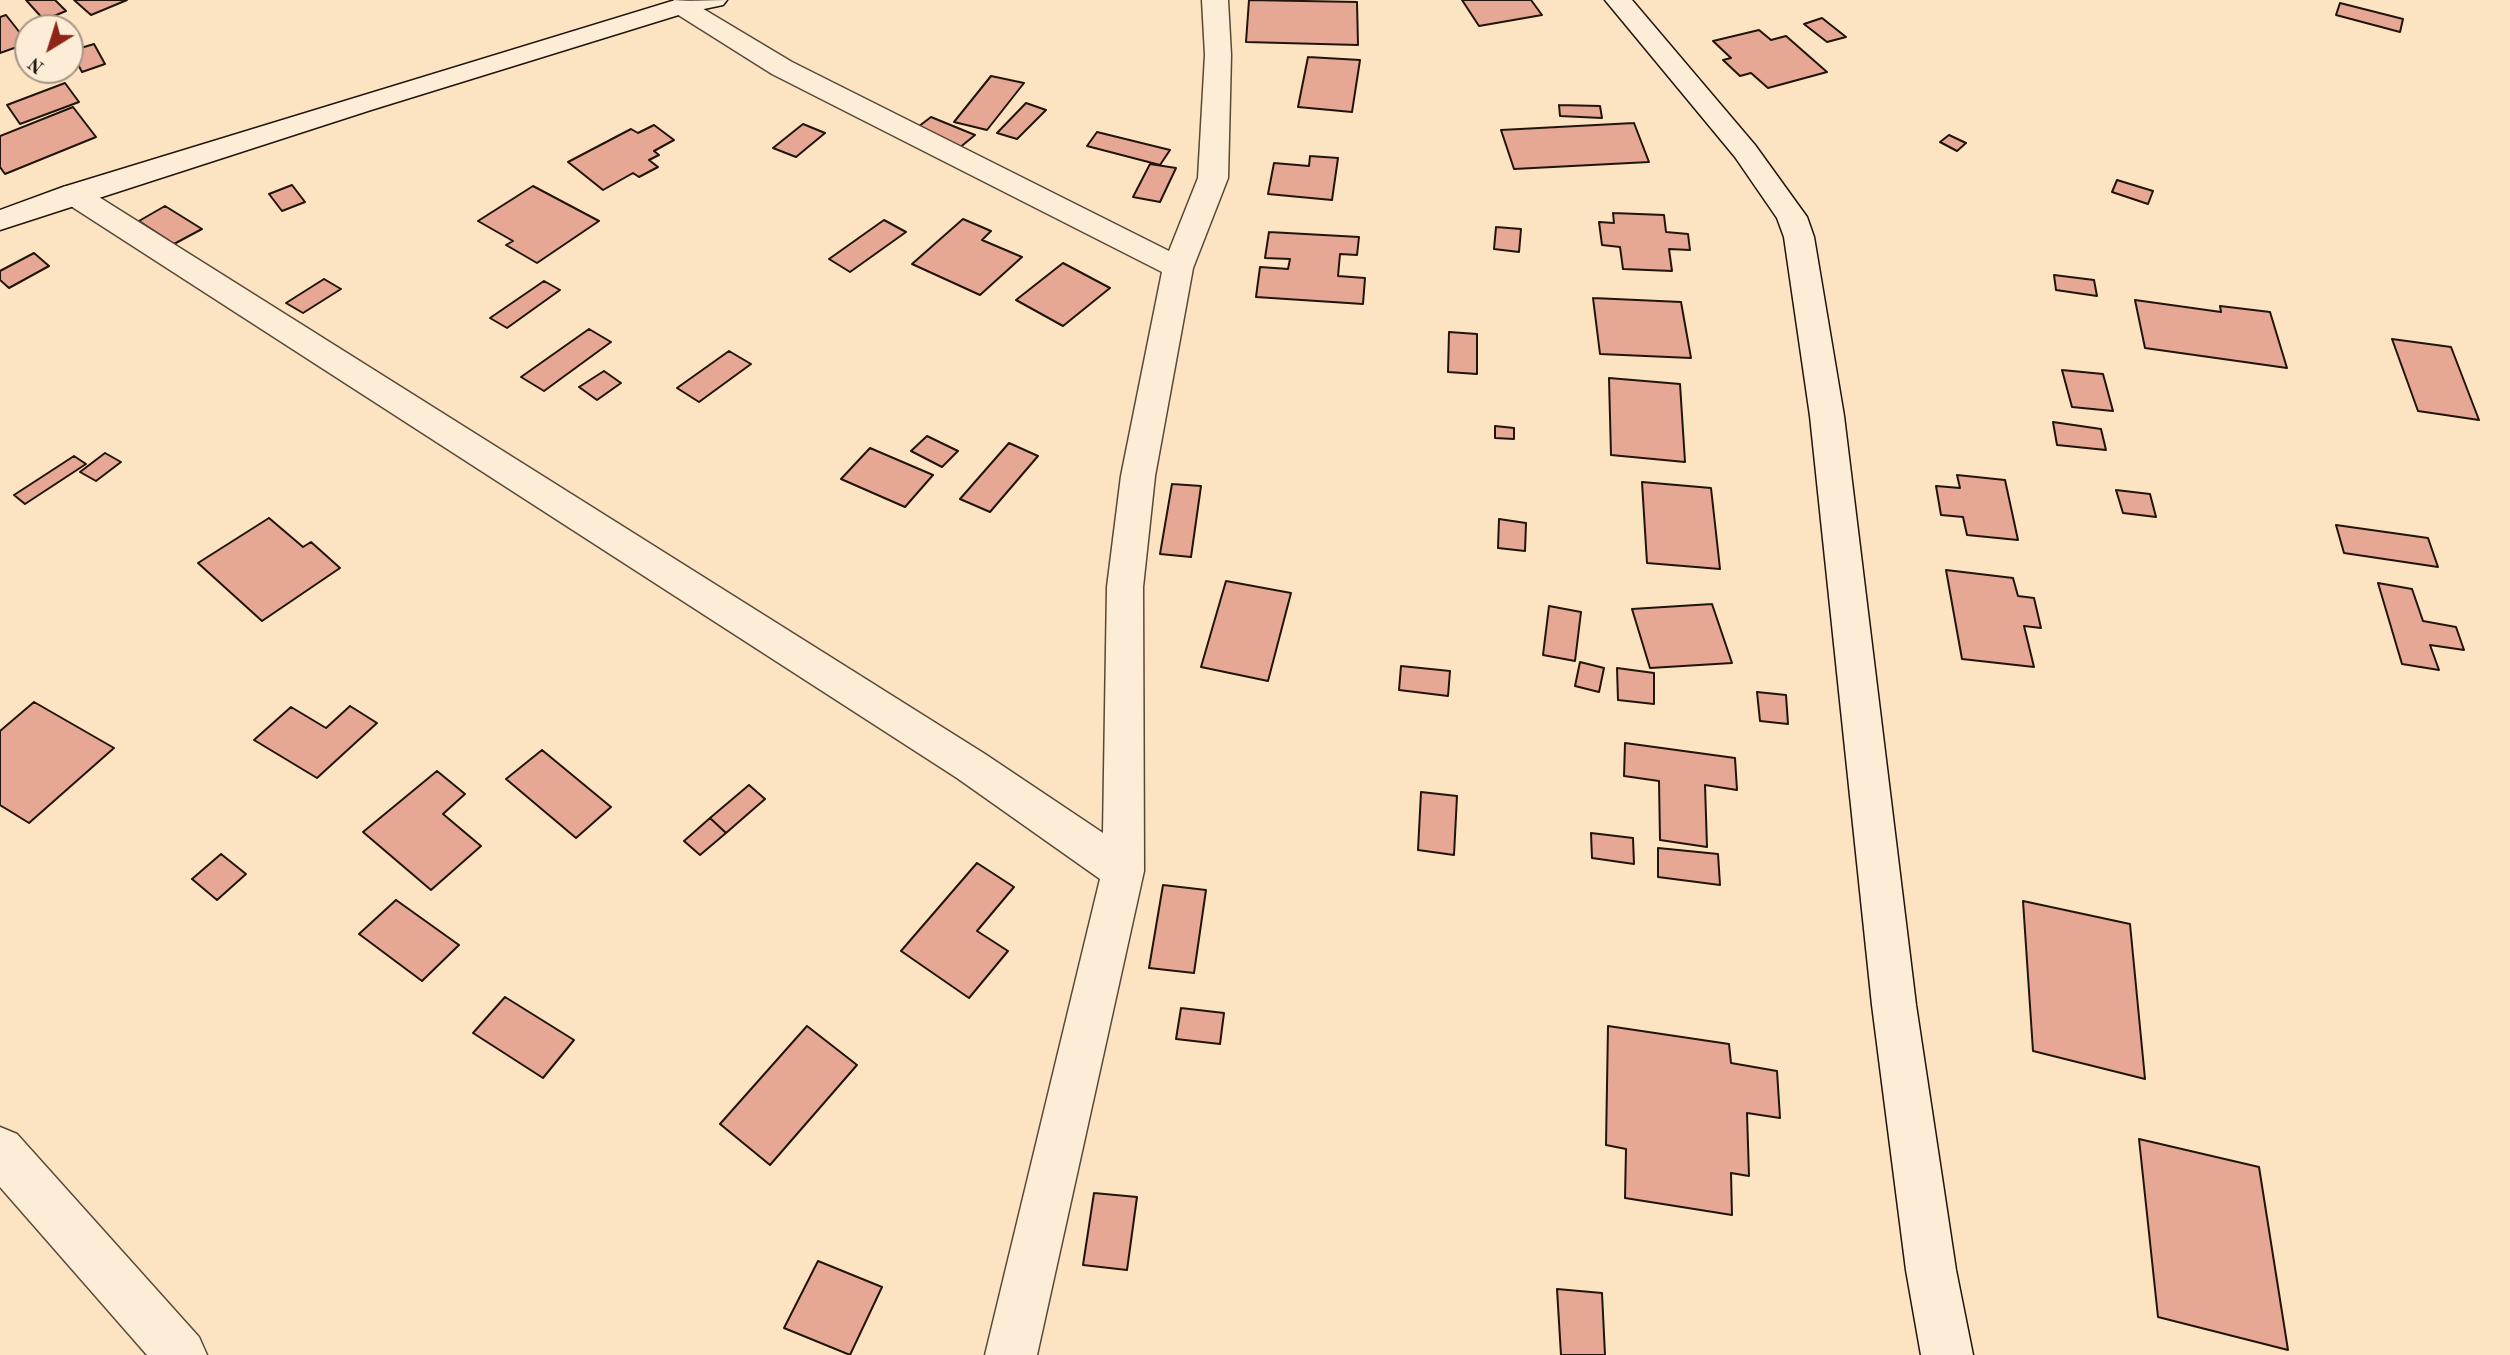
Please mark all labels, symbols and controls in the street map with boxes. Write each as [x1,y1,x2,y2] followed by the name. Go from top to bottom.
[14,14,84,84] north arrow
[25,52,49,76] text: N

